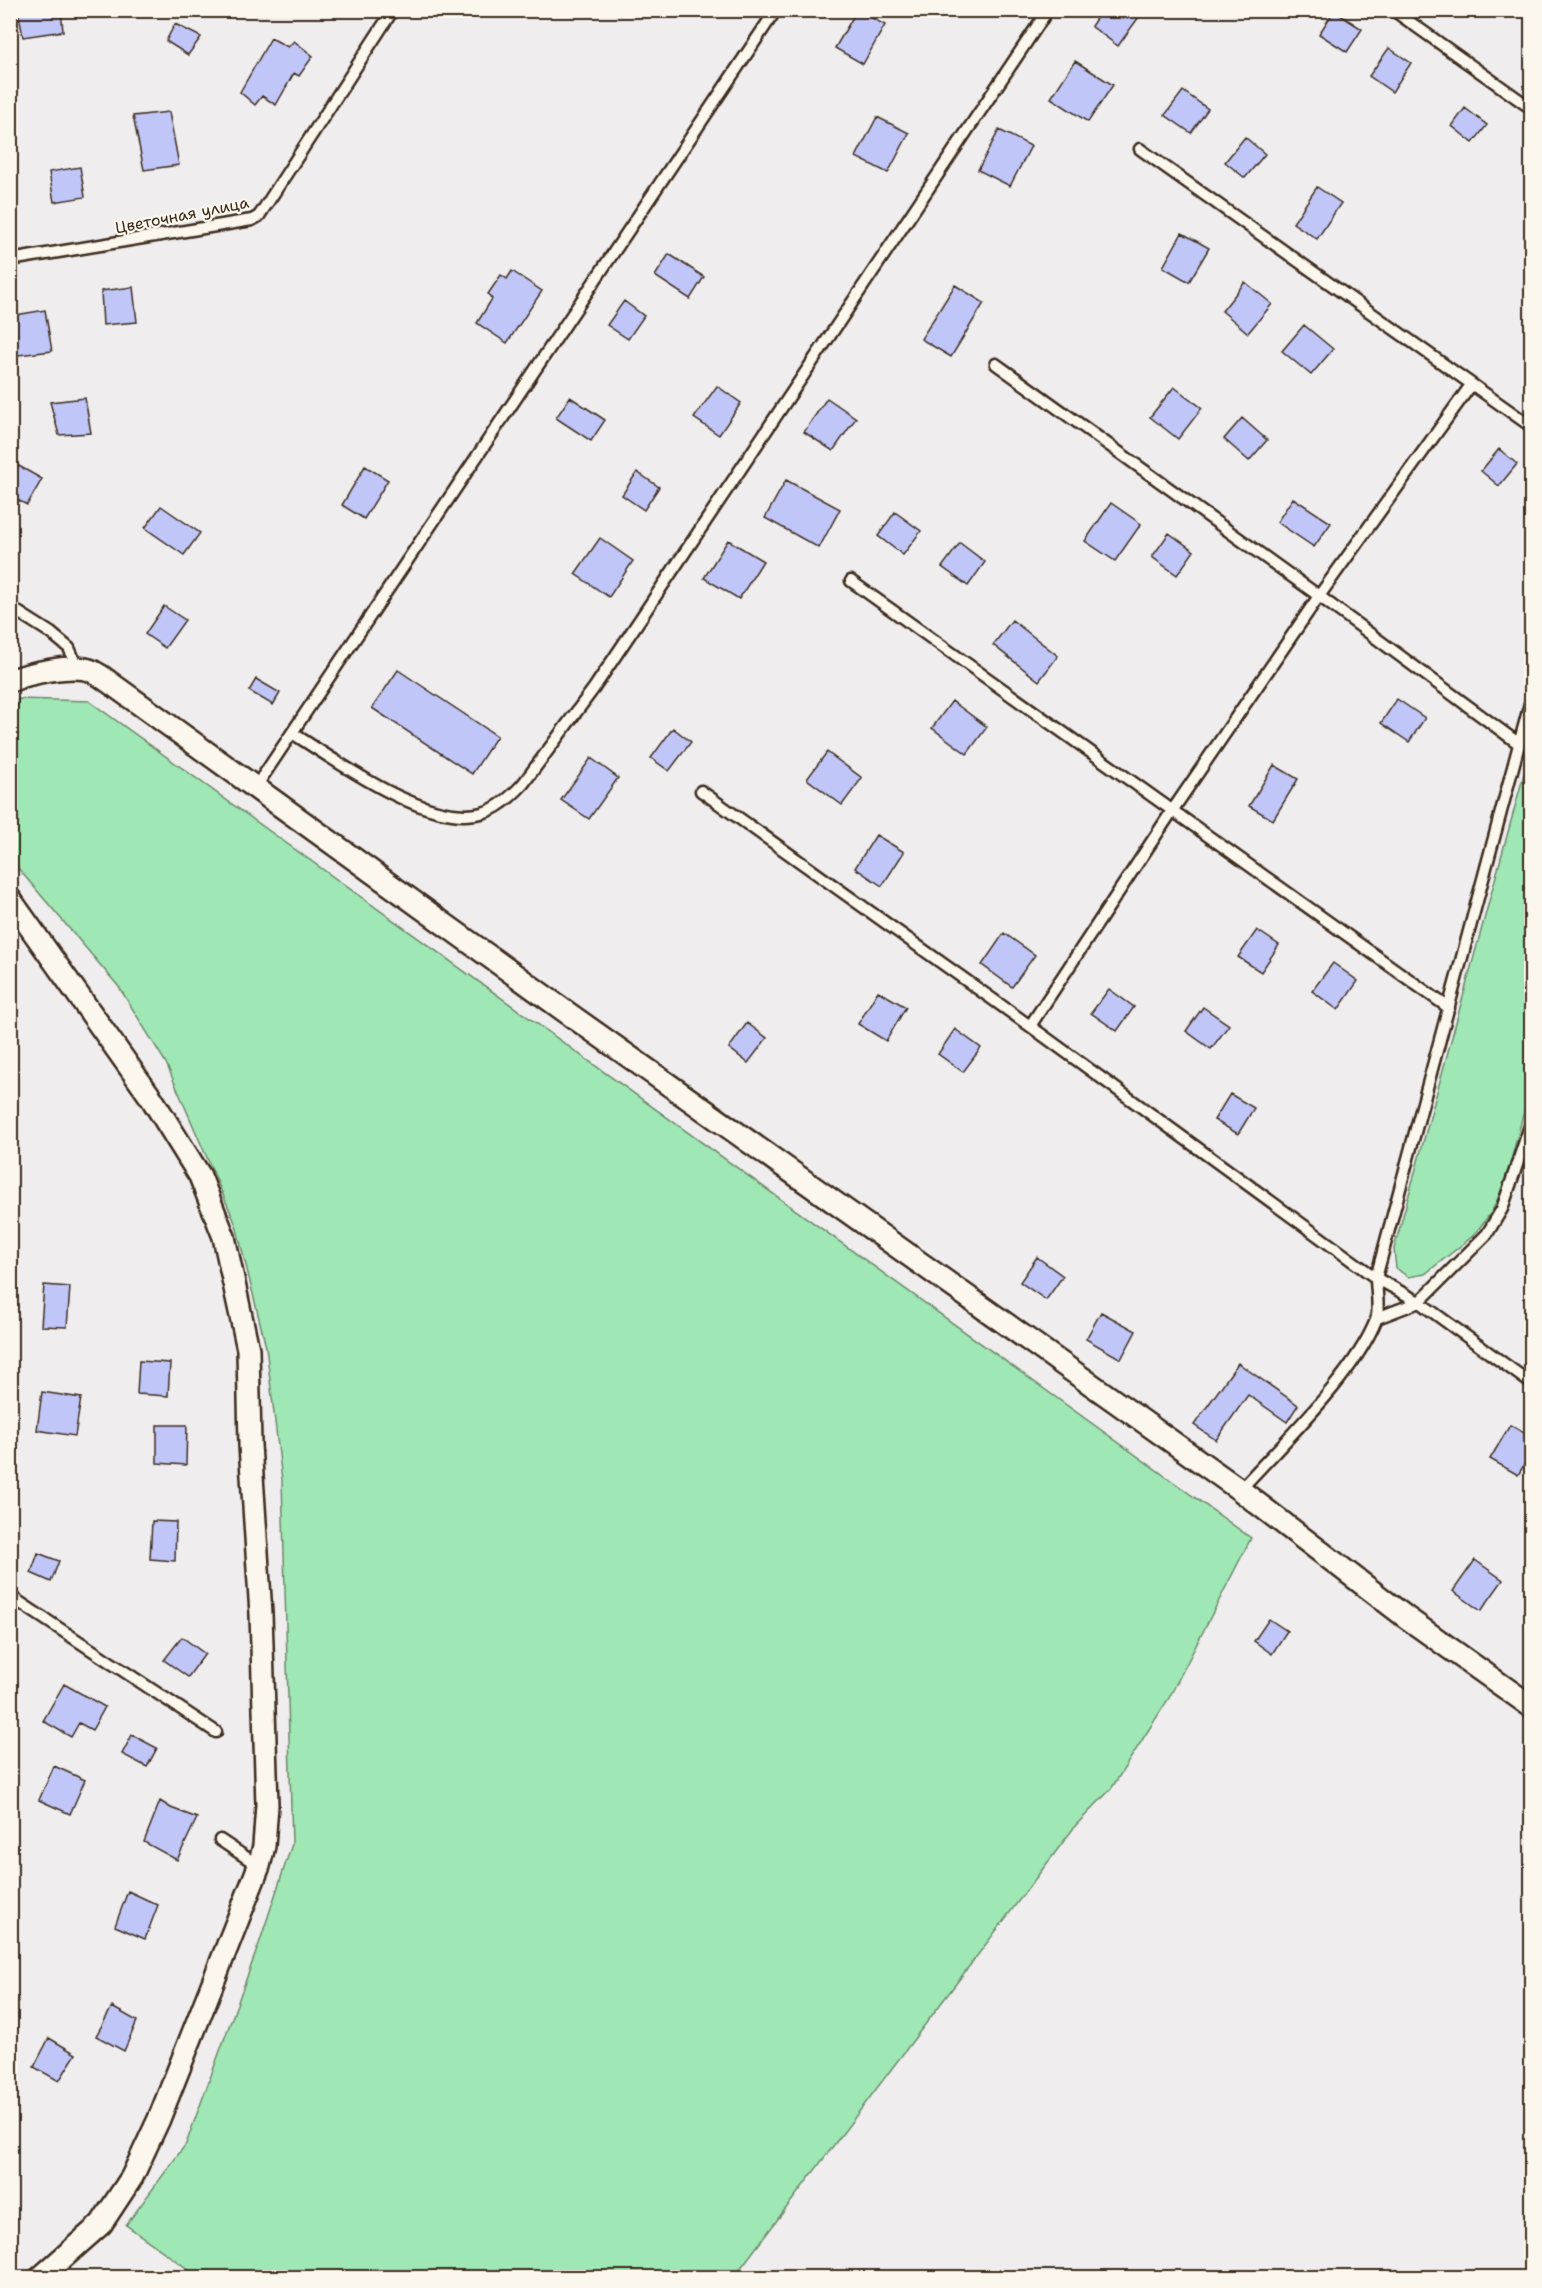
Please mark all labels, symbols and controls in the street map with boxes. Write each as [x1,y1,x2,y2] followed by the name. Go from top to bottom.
[113,192,251,238] street label: Цветочная улица

